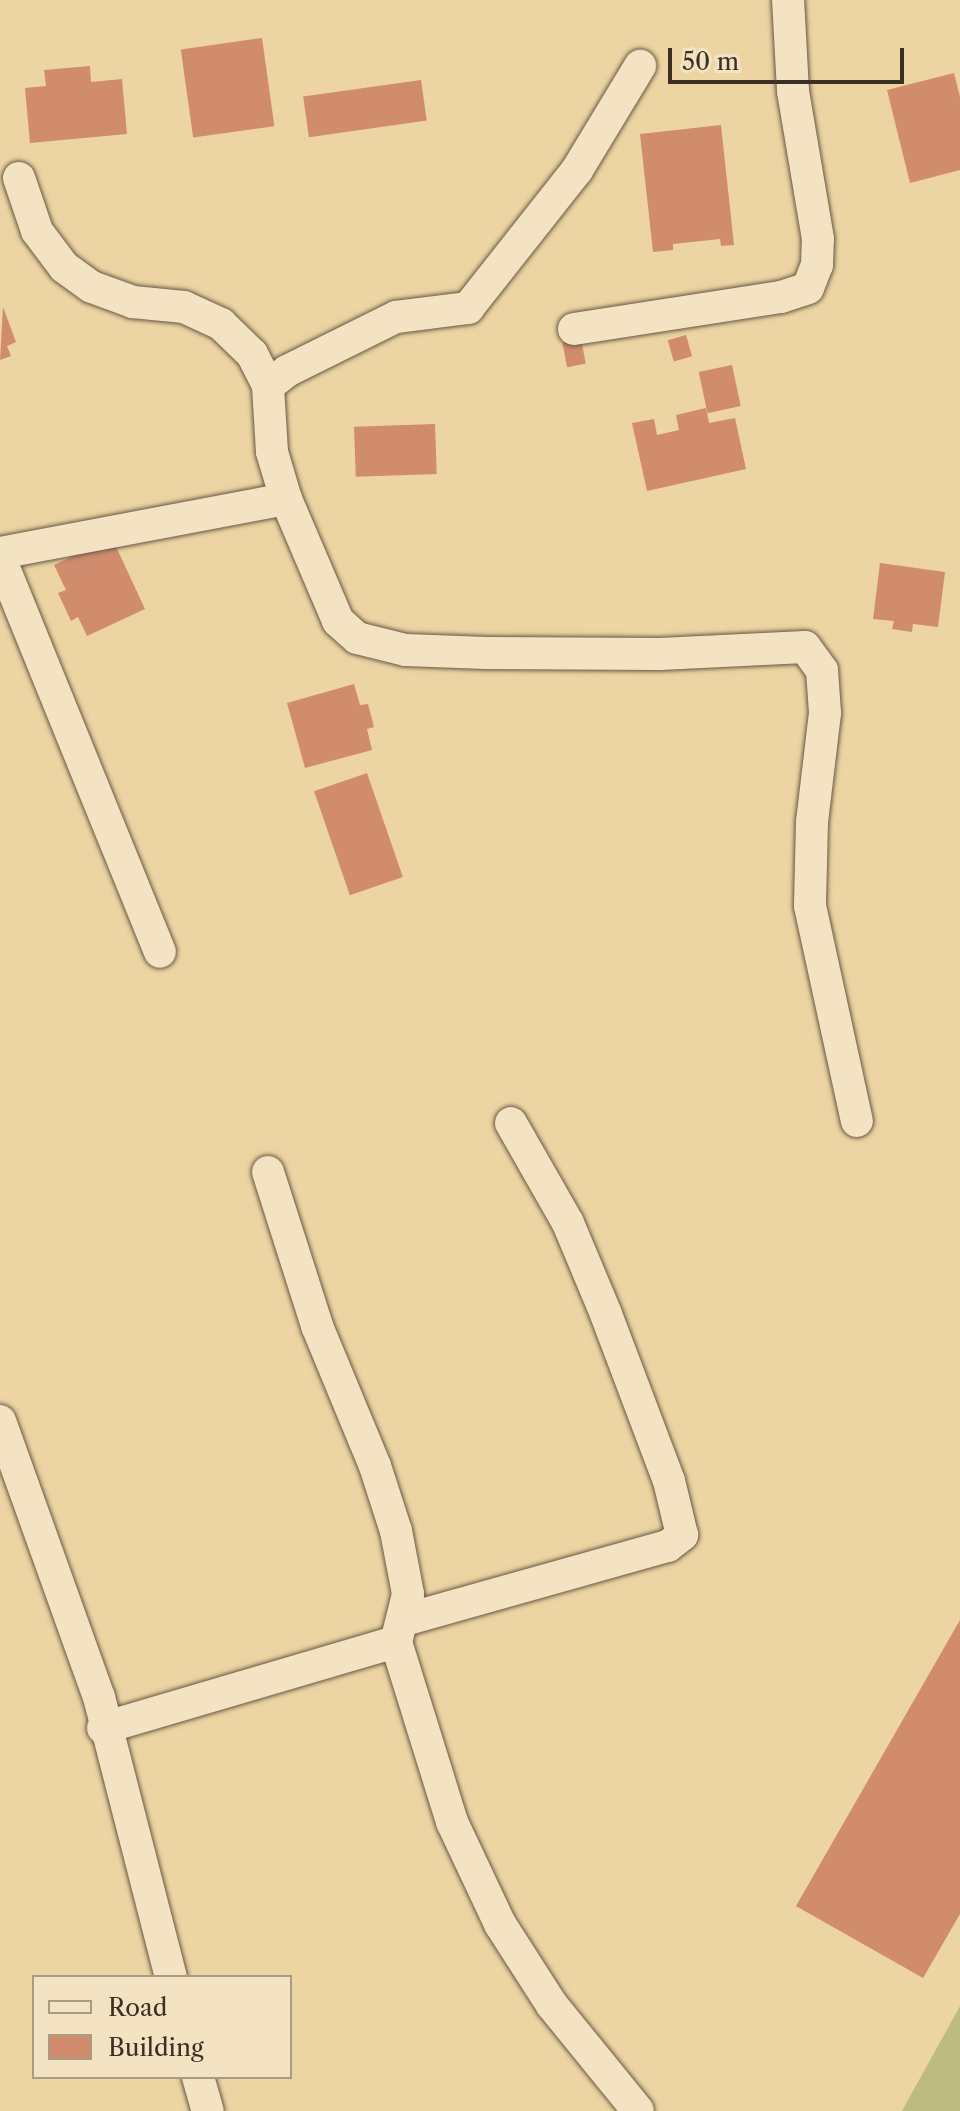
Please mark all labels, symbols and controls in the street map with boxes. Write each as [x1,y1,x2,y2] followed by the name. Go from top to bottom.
[672,32,908,82] scale bar
[682,47,739,76] text: 50 m
[32,1975,292,2079] legend
[108,1993,167,2022] text: Road
[108,2033,204,2062] text: Building

